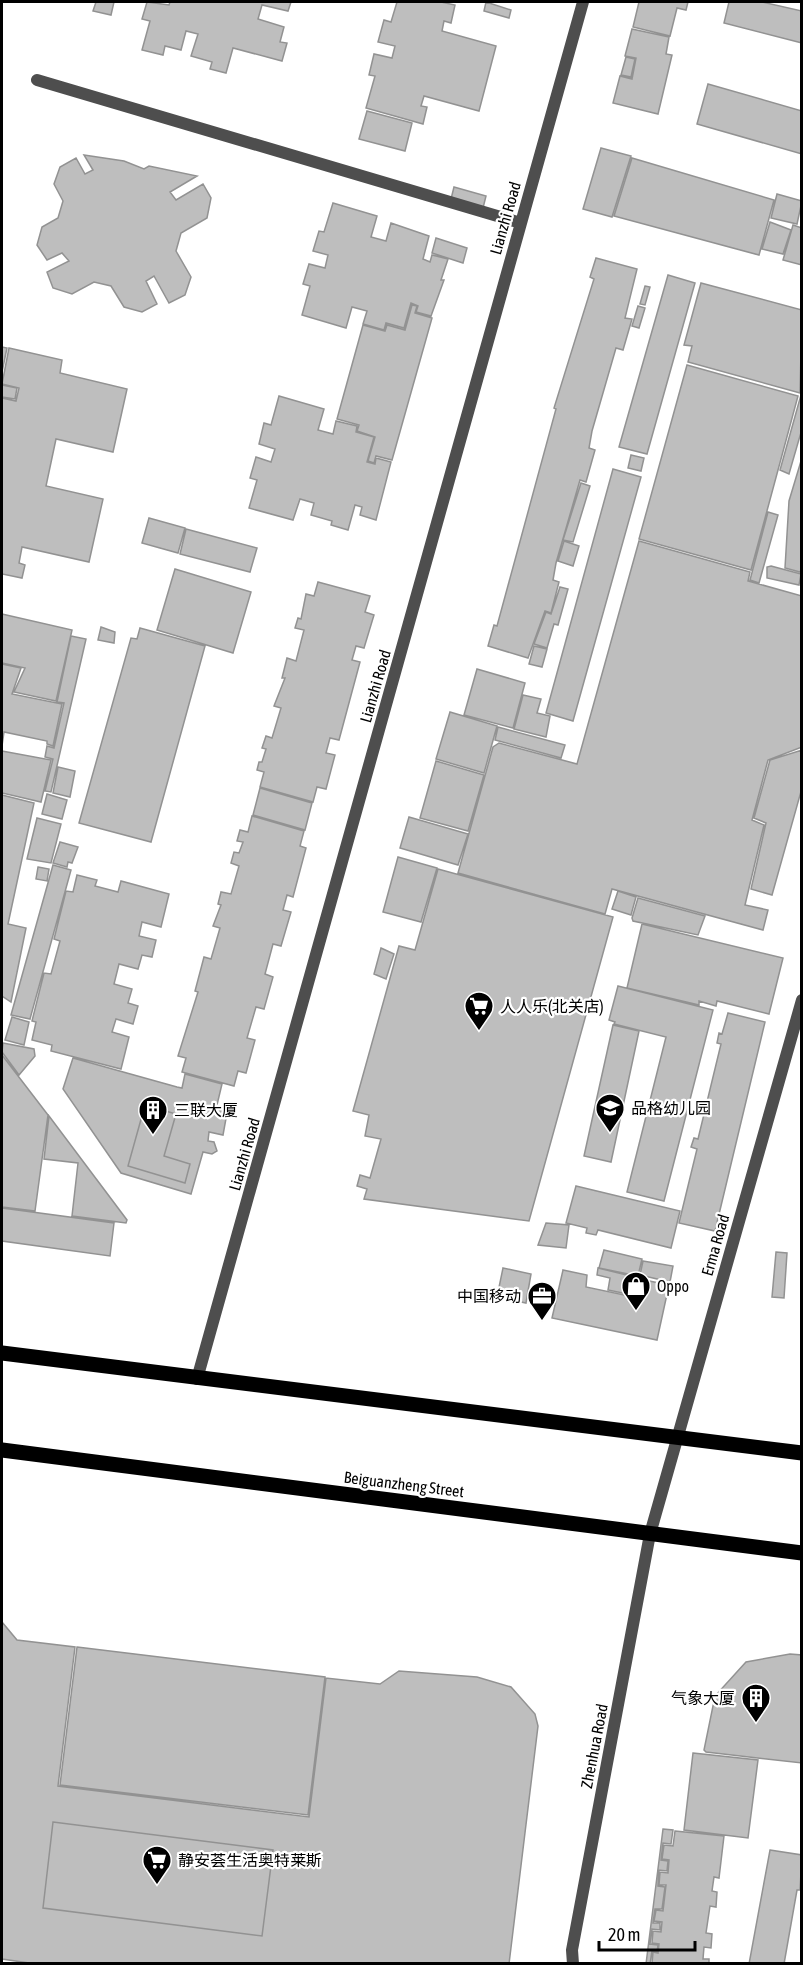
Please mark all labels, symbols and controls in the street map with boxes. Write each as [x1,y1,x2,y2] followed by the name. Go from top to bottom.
[486,179,524,257] street label: Lianzhi Road
[356,647,394,725] street label: Lianzhi Road
[463,990,495,1032] supermarket icon: 人人乐(北关店)
[500,997,604,1016] place label: 人人乐(北关店)
[594,1092,626,1134] school or university icon: 品格幼儿园
[137,1094,169,1136] building icon: 三联大厦
[631,1099,711,1117] place label: 品格幼儿园
[174,1101,238,1119] place label: 三联大厦
[225,1115,263,1193] street label: Lianzhi Road
[698,1212,732,1278] street label: Erma Road
[620,1270,652,1312] shop icon: Oppo
[657,1277,689,1296] place label: Oppo
[526,1280,558,1322] office icon: 中国移动
[457,1287,521,1305] place label: 中国移动
[343,1468,466,1501] street label: Beiguanzheng Street
[740,1682,772,1724] building icon: 气象大厦
[671,1689,735,1707] place label: 气象大厦
[577,1702,611,1790] street label: Zhenhua Road
[141,1844,173,1886] supermarket icon: 静安荟生活奥特莱斯
[178,1851,322,1869] place label: 静安荟生活奥特莱斯
[599,1914,695,1952] scale bar
[608,1924,640,1945] text: 20 m

